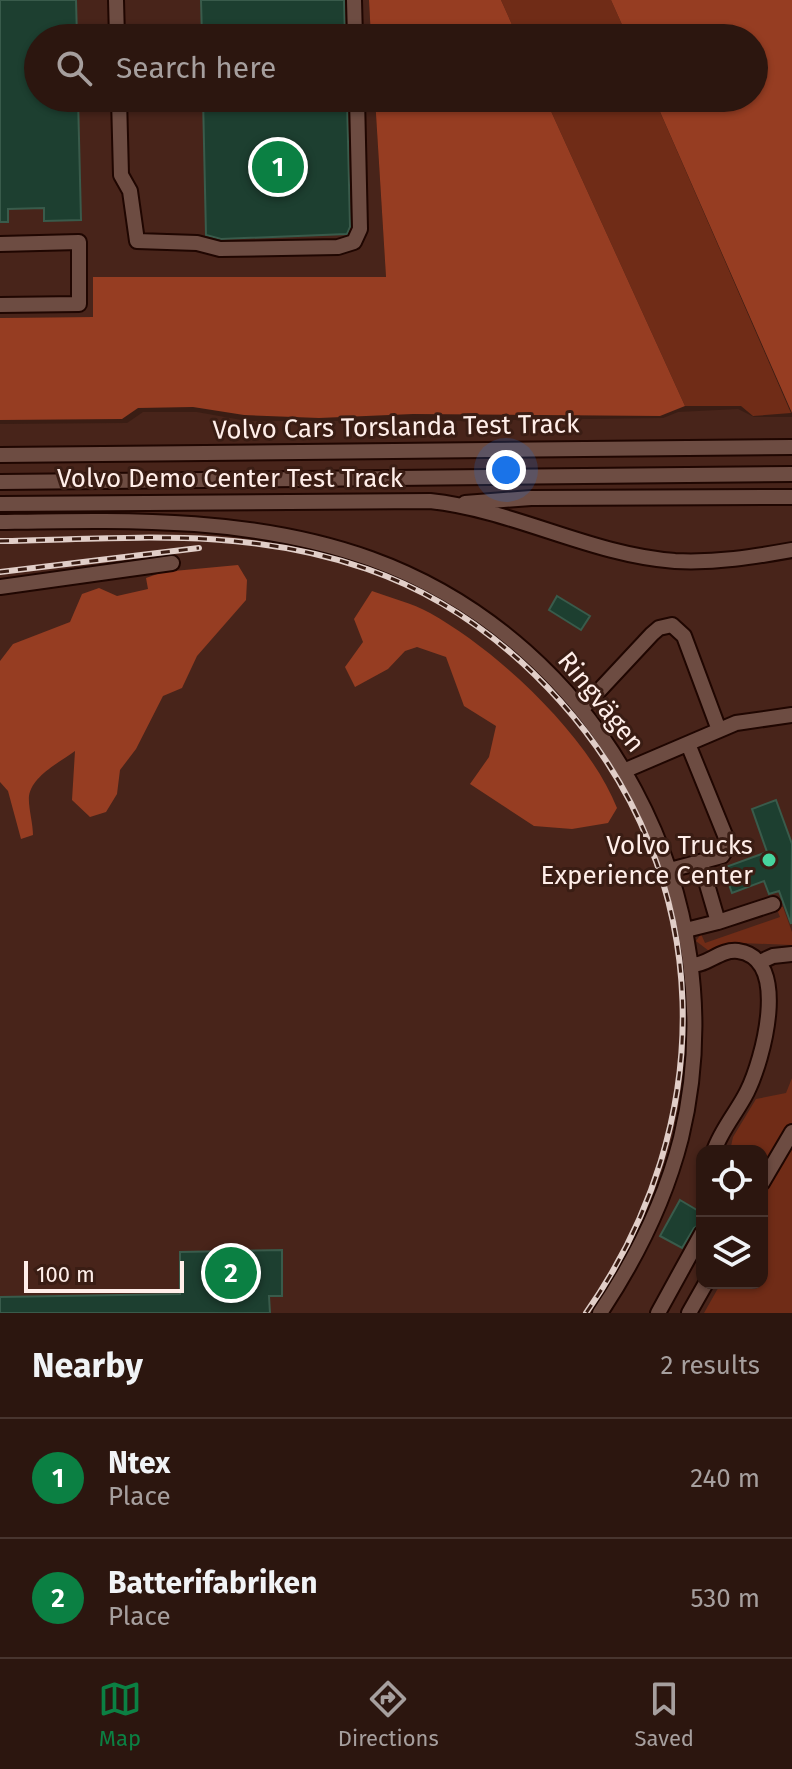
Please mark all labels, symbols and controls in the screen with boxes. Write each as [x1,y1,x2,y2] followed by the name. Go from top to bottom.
[24,24,768,112] search box
[52,46,96,90] icon: search
[116,50,276,86] text: Search here
[252,137,304,197] pin: 1
[212,408,580,446] street label: Volvo Cars Torslanda Test Track
[486,450,526,490] your location
[57,463,404,494] street label: Volvo Demo Center Test Track
[551,645,651,759] street label: Ringvägen
[540,830,753,891] place label: Volvo Trucks Experience Center
[760,851,778,869] marker: Volvo Trucks Experience Center
[696,1145,768,1289] map controls
[696,1145,768,1217] button: locate
[696,1217,768,1289] button: layers
[205,1243,257,1303] pin: 2
[24,1257,184,1293] scale bar
[36,1261,95,1288] text: 100 m
[32,1345,143,1386] text: Nearby
[660,1350,760,1381] text: 2 results
[108,1445,170,1481] text: Ntex
[52,1463,64,1494] text: 1
[690,1463,760,1494] text: 240 m
[108,1481,171,1512] text: Place
[108,1565,317,1601] text: Batterifabriken
[51,1583,65,1614] text: 2
[691,1583,760,1614] text: 530 m
[108,1601,171,1632] text: Place
[98,1677,142,1752] tab: Map
[338,1677,439,1752] tab: Directions
[635,1677,694,1752] tab: Saved

